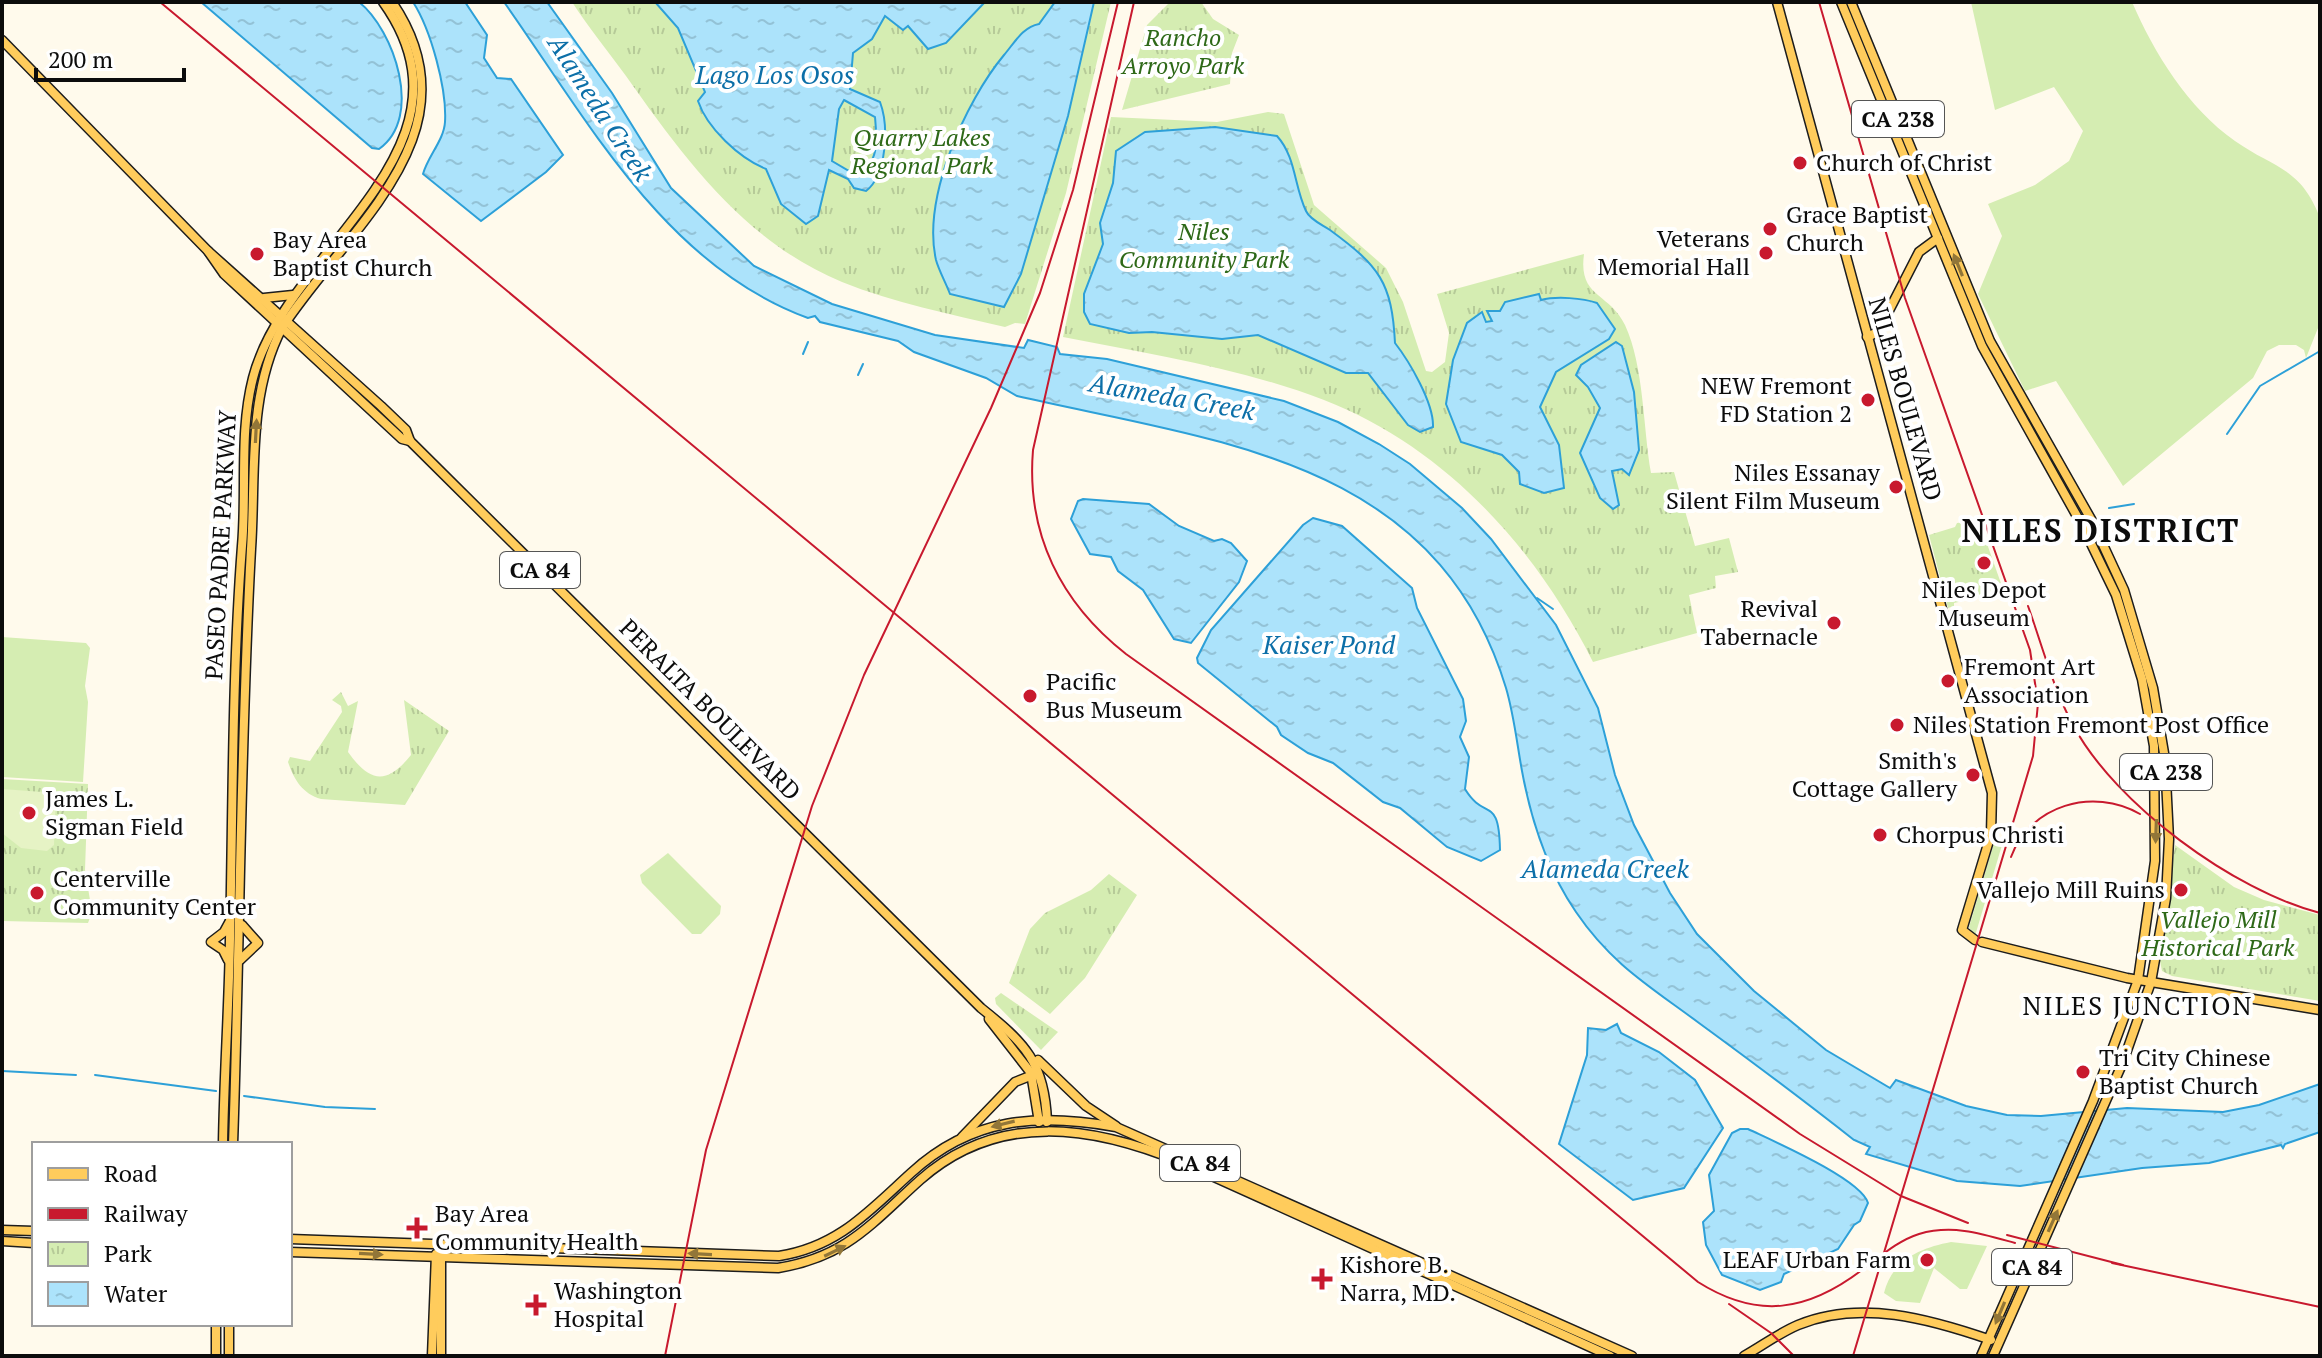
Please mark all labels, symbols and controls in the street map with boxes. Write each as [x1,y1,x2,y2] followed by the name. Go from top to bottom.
[1120,21,1245,81] park label: Rancho Arroyo Park
[540,26,661,188] water label: Alameda Creek
[36,32,184,82] scale bar
[48,43,113,75] text: 200 m
[695,57,855,91] water label: Lago Los Osos
[1852,101,1944,137] road number: CA 238
[850,121,994,181] park label: Quarry Lakes Regional Park
[1816,146,1992,178] place label: Church of Christ
[1791,154,1809,172] marker: Church of Christ
[1786,198,1928,258] place label: Grace Baptist Church
[1119,215,1290,275] park label: Niles Community Park
[1761,220,1779,238] marker: Grace Baptist Church
[1597,222,1750,282] place label: Veterans Memorial Hall
[273,223,432,283] place label: Bay Area Baptist Church
[1757,244,1775,262] marker: Veterans Memorial Hall
[248,245,266,263] marker: Bay Area Baptist Church
[1952,253,1965,277] one-way arrow
[1862,293,1950,504] street label: NILES BOULEVARD
[1085,364,1258,427] water label: Alameda Creek
[1701,369,1852,429] place label: NEW Fremont FD Station 2
[1859,391,1877,409] marker: NEW Fremont FD Station 2
[197,409,243,681] street label: PASEO PADRE PARKWAY
[250,418,263,443] one-way arrow
[1666,456,1881,516] place label: Niles Essanay Silent Film Museum
[1887,478,1905,496] marker: Niles Essanay Silent Film Museum
[1962,509,2240,551] district label: NILES DISTRICT
[500,552,580,588] road number: CA 84
[1975,554,1993,572] marker: Niles Depot Museum
[1922,573,2047,633] place label: Niles Depot Museum
[1701,592,1818,652] place label: Revival Tabernacle
[613,612,808,807] street label: PERALTA BOULEVARD
[1825,614,1843,632] marker: Revival Tabernacle
[1262,627,1396,661] water label: Kaiser Pond
[1964,650,2095,710] place label: Fremont Art Association
[1046,665,1183,725] place label: Pacific Bus Museum
[1939,672,1957,690] marker: Fremont Art Association
[1021,687,1039,705] marker: Pacific Bus Museum
[1913,708,2269,740] place label: Niles Station Fremont Post Office
[1888,716,1906,734] marker: Niles Station Fremont Post Office
[1792,744,1958,804] place label: Smith's Cottage Gallery
[2120,754,2212,790] road number: CA 238
[1964,766,1982,784] marker: Smith's Cottage Gallery
[45,782,184,842] place label: James L. Sigman Field
[20,804,38,822] marker: James L. Sigman Field
[1896,818,2064,850] place label: Chorpus Christi
[2150,819,2162,844] one-way arrow
[1871,826,1889,844] marker: Chorpus Christi
[1519,851,1689,885] water label: Alameda Creek
[53,862,257,922] place label: Centerville Community Center
[1977,873,2165,905] place label: Vallejo Mill Ruins
[2172,881,2190,899] marker: Vallejo Mill Ruins
[28,884,46,902] marker: Centerville Community Center
[2140,903,2295,963] park label: Vallejo Mill Historical Park
[2023,988,2253,1022] district label: NILES JUNCTION
[2099,1041,2270,1101] place label: Tri City Chinese Baptist Church
[2074,1063,2092,1081] marker: Tri City Chinese Baptist Church
[991,1119,1016,1131] one-way arrow
[32,1142,292,1326] legend
[1160,1145,1240,1181] road number: CA 84
[104,1157,158,1189] text: Road
[104,1197,188,1229] text: Railway
[435,1197,639,1257] place label: Bay Area Community Health
[2046,1209,2060,1232] one-way arrow
[406,1217,428,1239] marker: Bay Area Community Health
[104,1237,153,1269] text: Park
[1723,1243,1911,1275] place label: LEAF Urban Farm
[823,1244,846,1258] one-way arrow
[359,1248,384,1261] one-way arrow
[687,1248,712,1261] one-way arrow
[1340,1248,1456,1308] place label: Kishore B. Narra, MD.
[1992,1249,2072,1285] road number: CA 84
[1918,1251,1936,1269] marker: LEAF Urban Farm
[1311,1268,1333,1290] marker: Kishore B. Narra, MD.
[554,1274,682,1334] place label: Washington Hospital
[104,1277,168,1309] text: Water
[525,1294,547,1316] marker: Washington Hospital
[1993,1301,2006,1325] one-way arrow

